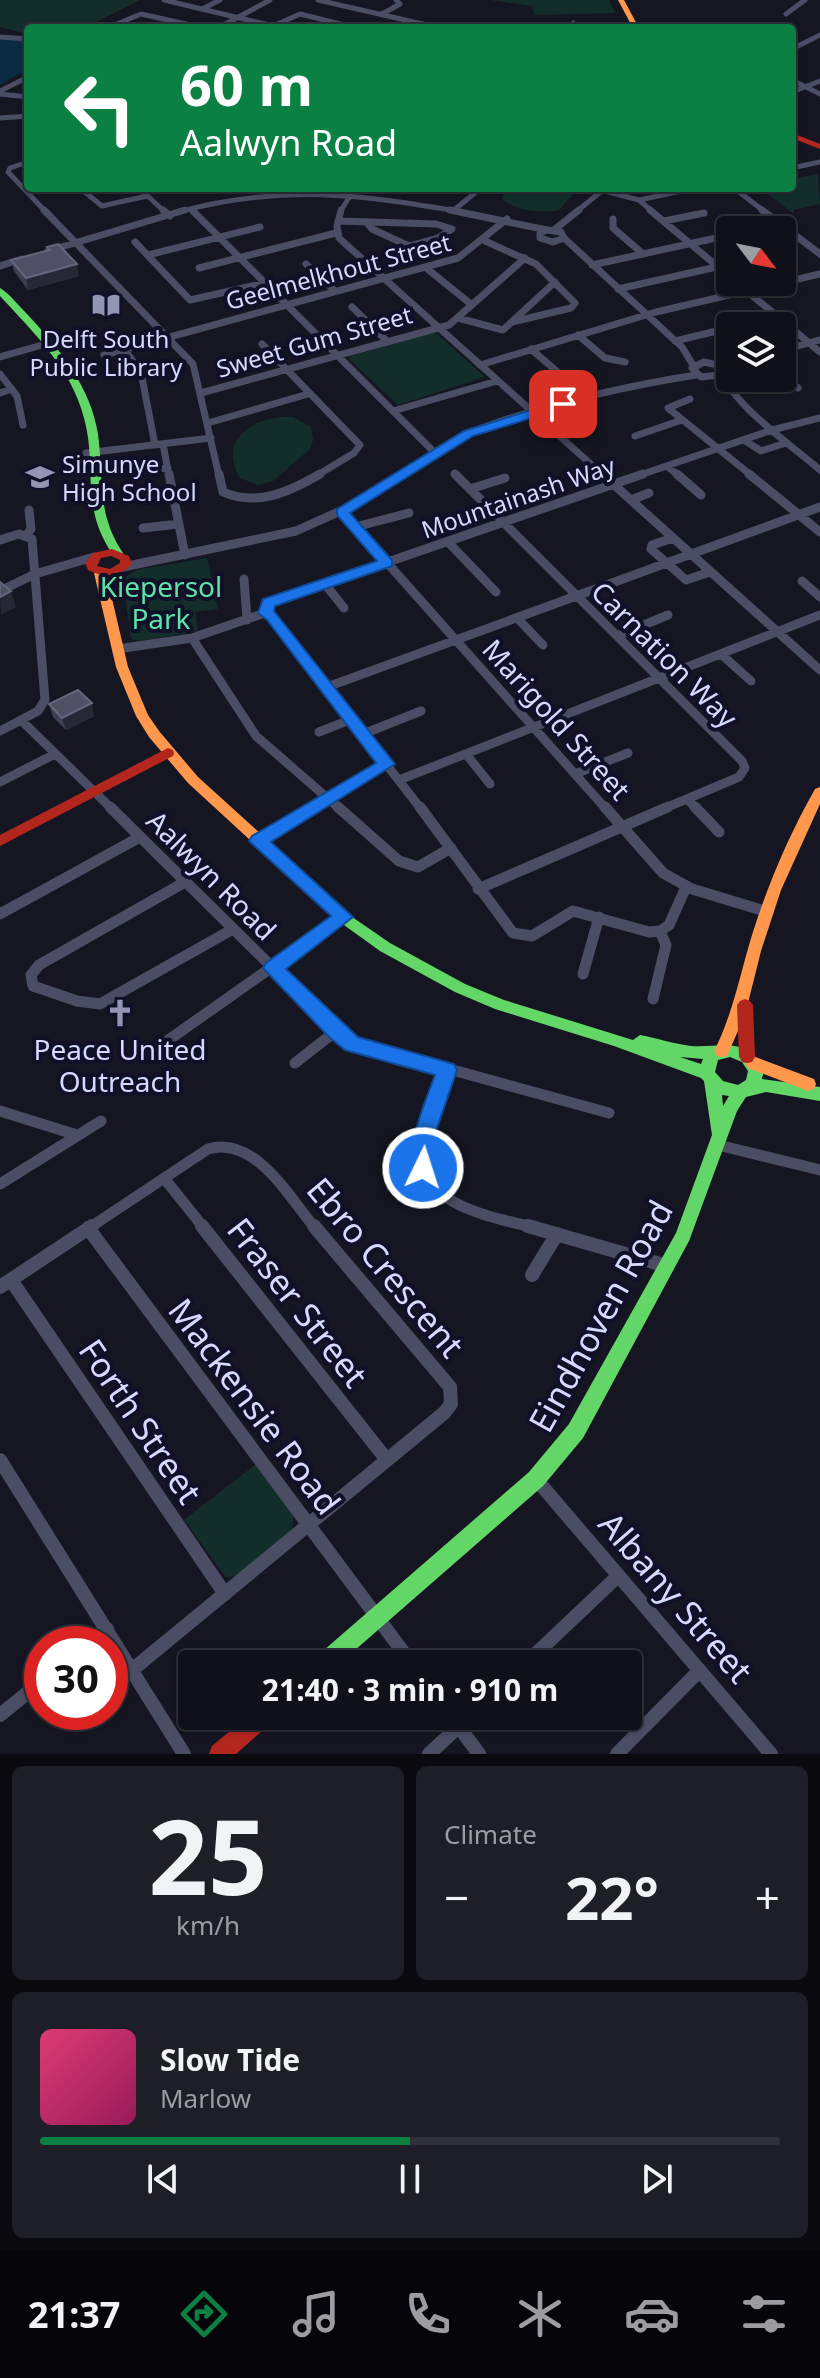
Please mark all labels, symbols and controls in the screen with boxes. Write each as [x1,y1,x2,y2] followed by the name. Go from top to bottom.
[180,46,313,122] text: 60 m
[48,56,152,160] icon: left
[180,118,397,167] text: Aalwyn Road
[716,216,796,296] north arrow
[716,216,796,392] map controls
[222,225,455,317] street label: Geelmelkhout Street
[91,290,121,320] library icon: Delft South Public Library
[212,297,416,385] street label: Sweet Gum Street
[716,312,796,392] button: layers
[30,322,183,383] place label: Delft South Public Library
[529,370,597,438] pin
[541,382,585,426] icon: arrive
[62,447,197,508] place label: Simunye High School
[417,448,620,546] street label: Mountainash Way
[25,462,55,492] school or university icon: Simunye High School
[100,567,222,637] park label: Kiepersol Park
[584,573,747,736] street label: Carnation Way
[475,631,639,807] street label: Marigold Street
[139,802,285,948] street label: Aalwyn Road
[105,998,135,1028] church icon: Peace United Outreach
[33,1030,207,1100] place label: Peace United Outreach
[381,1126,465,1210] position arrow
[297,1167,475,1367] street label: Ebro Crescent
[517,1192,683,1440] street label: Eindhoven Road
[217,1208,379,1396] street label: Fraser Street
[159,1289,351,1523] street label: Mackensie Road
[69,1330,213,1512] street label: Forth Street
[589,1502,763,1692] street label: Albany Street
[24,1626,128,1730] speed limit sign: 30
[262,1669,558,1710] text: 21:40 · 3 min · 910 m
[149,1784,267,1925] text: 25
[444,1816,537,1852] text: Climate
[565,1856,659,1938] text: 22°
[444,1867,469,1927] text: −
[755,1867,780,1927] text: +
[176,1907,240,1943] text: km/h
[160,2039,300,2080] text: Slow Tide
[160,2080,251,2116] text: Marlow
[141,2157,185,2201] icon: previous
[388,2157,432,2201] icon: pause
[635,2157,679,2201] icon: next
[176,2286,232,2342] icon: directions
[288,2286,344,2342] icon: music
[400,2286,456,2342] icon: phone
[512,2286,568,2342] icon: climate
[624,2286,680,2342] icon: car
[736,2286,792,2342] icon: filters
[28,2290,120,2339] text: 21:37

